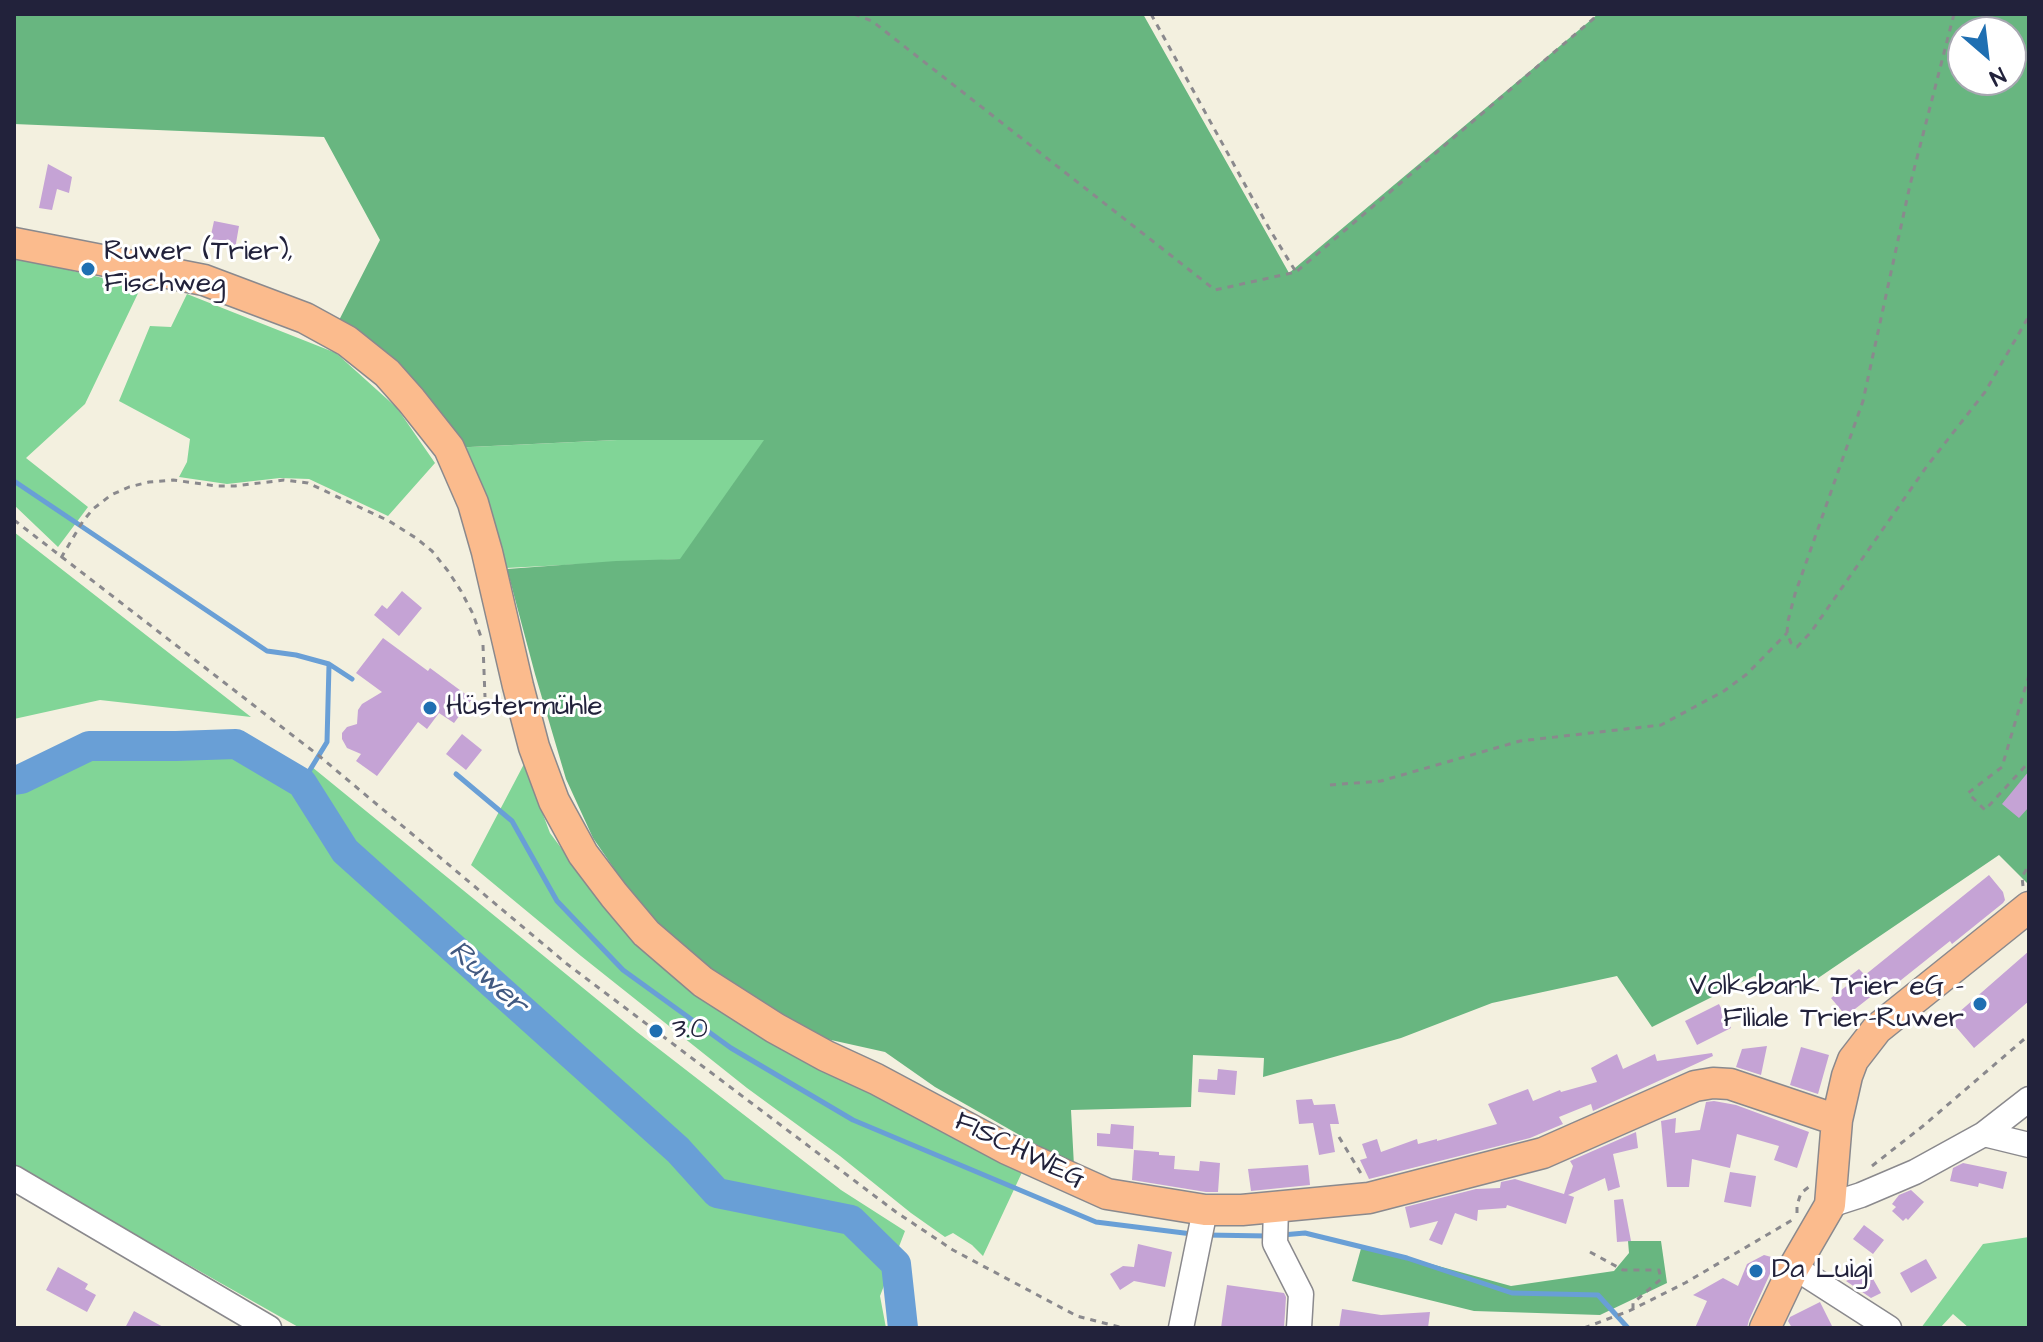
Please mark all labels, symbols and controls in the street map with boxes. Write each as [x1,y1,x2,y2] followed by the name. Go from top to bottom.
[1947,16,2027,96] north arrow
[1984,59,2011,93] text: N
[104,236,294,302] place label: Ruwer (Trier), Fischweg
[79,260,97,278] marker: Ruwer (Trier), Fischweg
[446,691,603,725] place label: Hüstermühle
[421,699,439,717] marker: Hüstermühle
[440,934,534,1024] water label: Ruwer
[1689,971,1964,1037] place label: Volksbank Trier eG - Filiale Trier-Ruwer
[1971,995,1989,1013] marker: Volksbank Trier eG - Filiale Trier-Ruwer
[672,1014,708,1048] place label: 3.0
[647,1022,665,1040] marker: 3.0
[948,1106,1090,1198] street label: FISCHWEG
[1772,1254,1872,1288] place label: Da Luigi
[1747,1262,1765,1280] marker: Da Luigi

